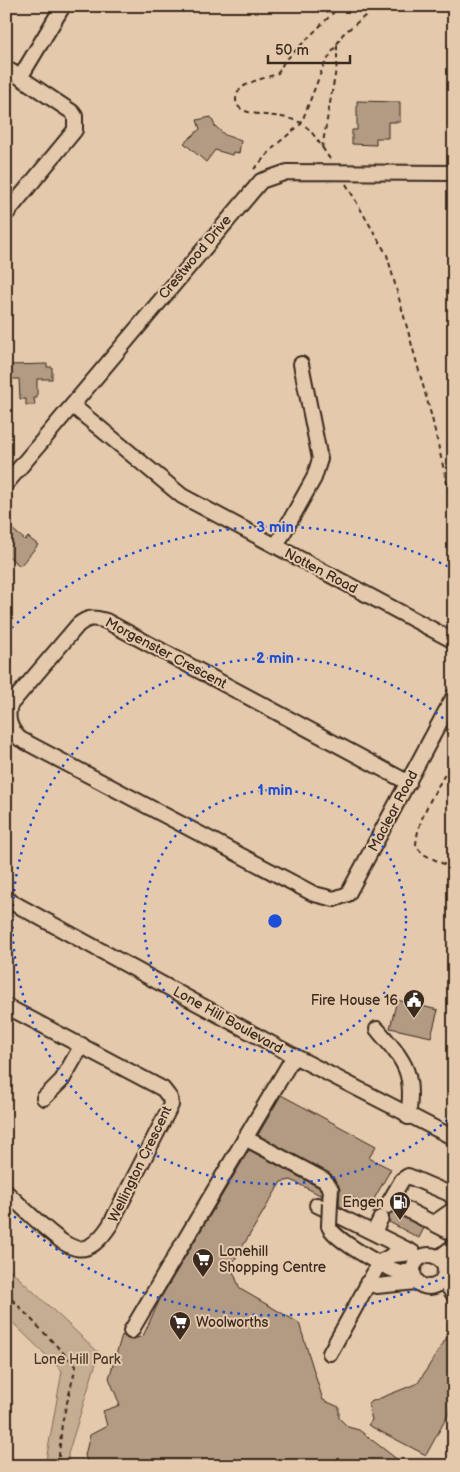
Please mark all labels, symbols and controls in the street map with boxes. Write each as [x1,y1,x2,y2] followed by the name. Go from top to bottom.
[268,32,350,64] scale bar
[275,41,309,60] text: 50 m
[155,212,235,302] street label: Crestwood Drive
[256,518,294,537] text: 3 min
[282,545,360,597] street label: Notten Road
[102,614,230,693] street label: Morgenster Crescent
[256,649,294,668] text: 2 min
[365,768,421,854] street label: Maclear Road
[257,781,293,800] text: 1 min
[266,912,284,930] centre of rings
[170,983,286,1057] street label: Lone Hill Boulevard
[402,988,426,1019] public building icon: Fire House 16
[311,992,398,1009] place label: Fire House 16
[104,1102,176,1225] street label: Wellington Crescent
[388,1190,412,1221] fuel station icon: Engen
[343,1194,384,1211] place label: Engen
[219,1243,326,1276] place label: Lonehill Shopping Centre
[191,1247,215,1278] supermarket icon: Lonehill Shopping Centre
[168,1310,192,1341] supermarket icon: Woolworths
[196,1314,268,1331] place label: Woolworths
[33,1351,121,1368] park label: Lone Hill Park

